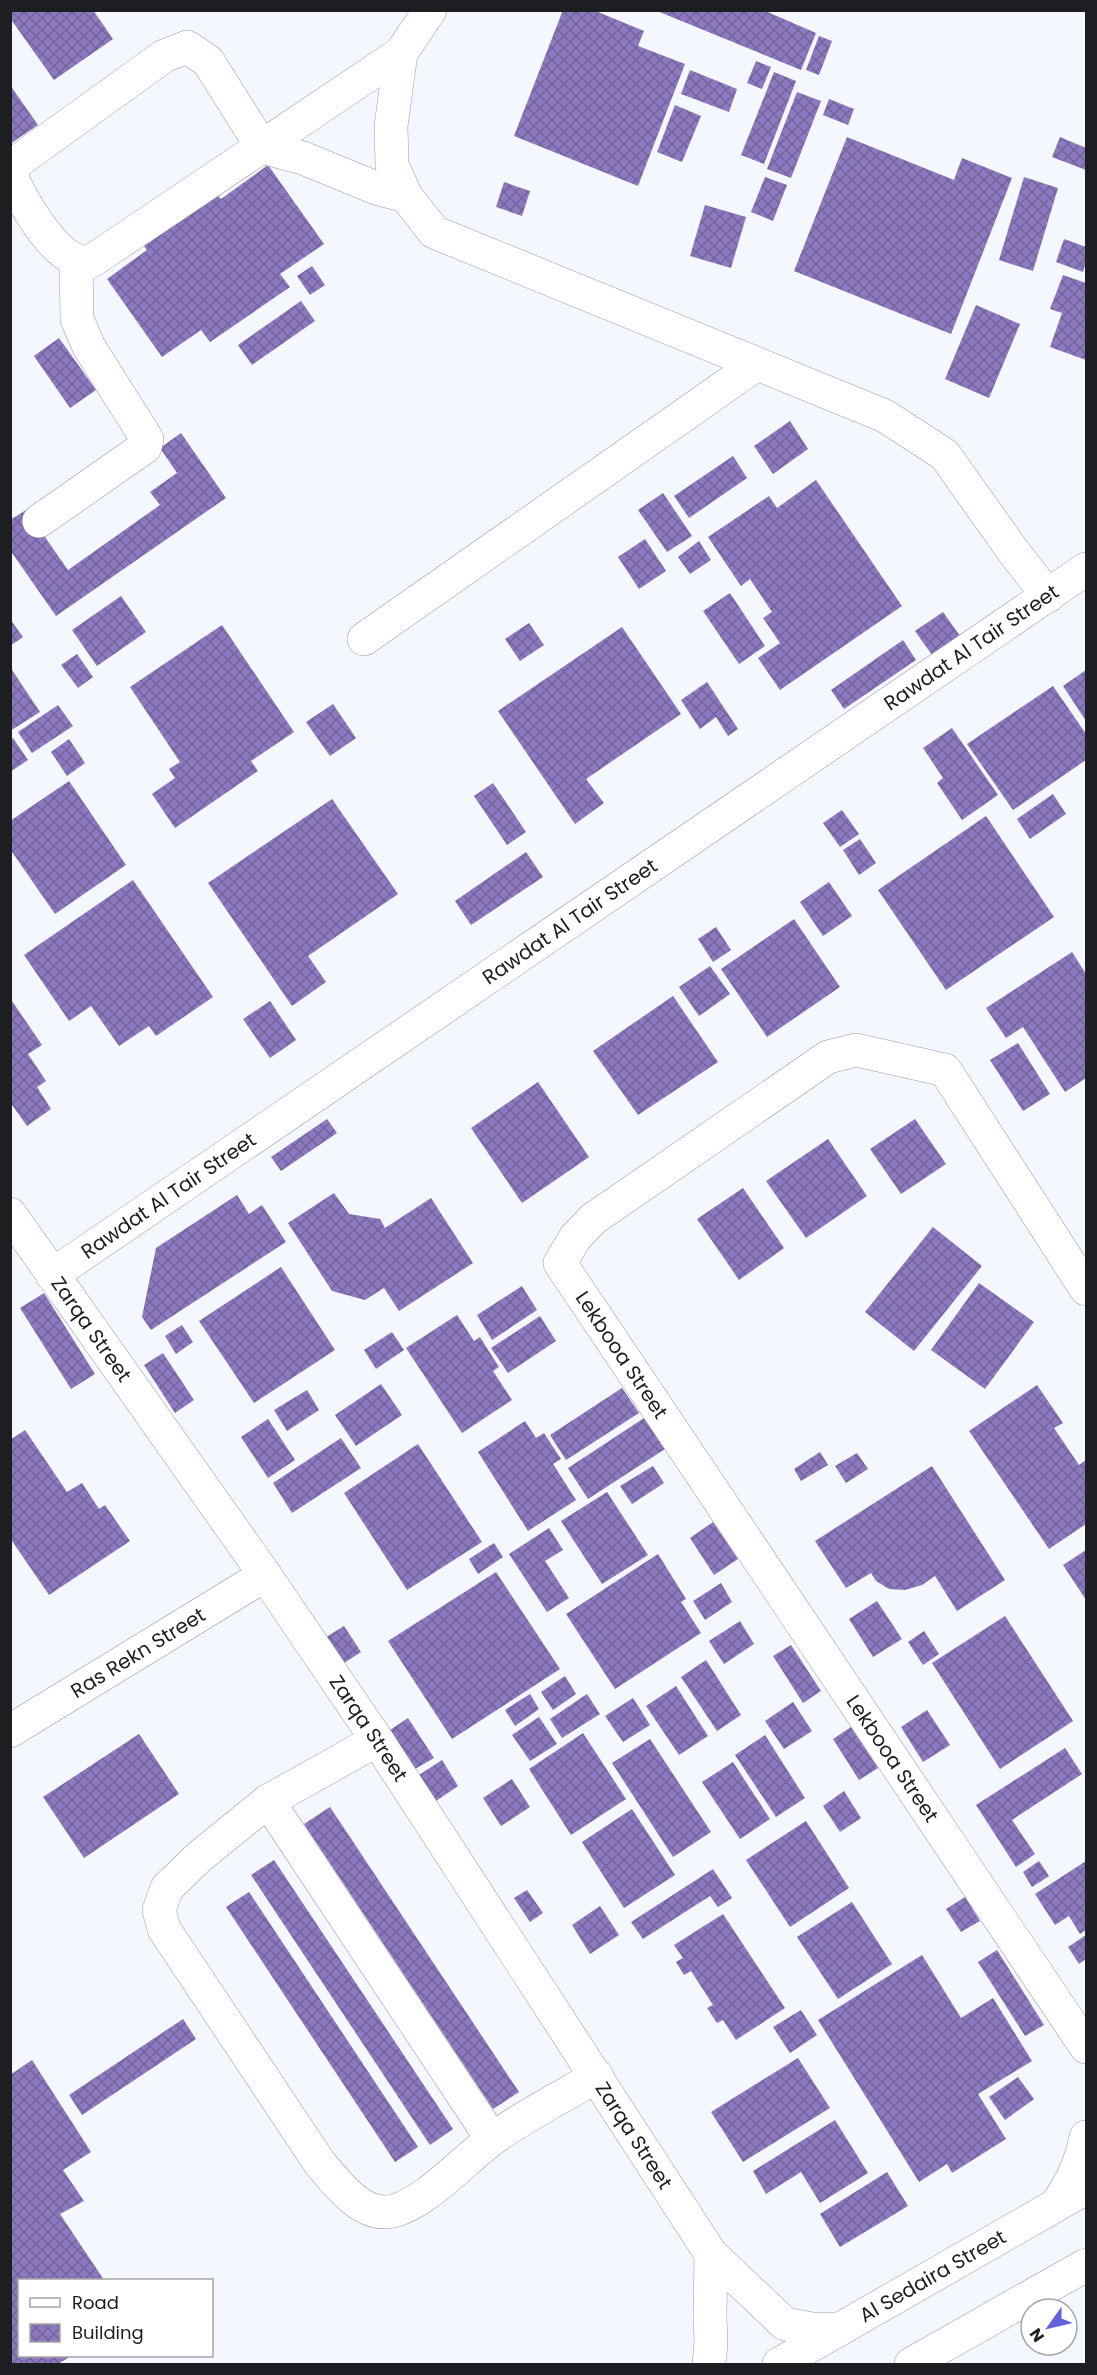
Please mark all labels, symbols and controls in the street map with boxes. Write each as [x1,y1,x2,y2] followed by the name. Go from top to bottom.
[878,578,1064,717] street label: Rawdat Al Tair Street
[477,852,663,991] street label: Rawdat Al Tair Street
[75,1126,261,1265] street label: Rawdat Al Tair Street
[44,1271,138,1387] street label: Zarqa Street
[569,1286,675,1424] street label: Lekbooa Street
[65,1601,211,1705] street label: Ras Rekn Street
[323,1669,414,1787] street label: Zarqa Street
[840,1689,945,1828] street label: Lekbooa Street
[589,2076,679,2195] street label: Zarqa Street
[854,2223,1011,2329] street label: Al Sedaira Street
[18,2279,213,2357] legend
[72,2290,119,2315] text: Road
[1019,2297,1079,2357] north arrow
[72,2320,144,2345] text: Building
[1024,2324,1050,2347] text: N

